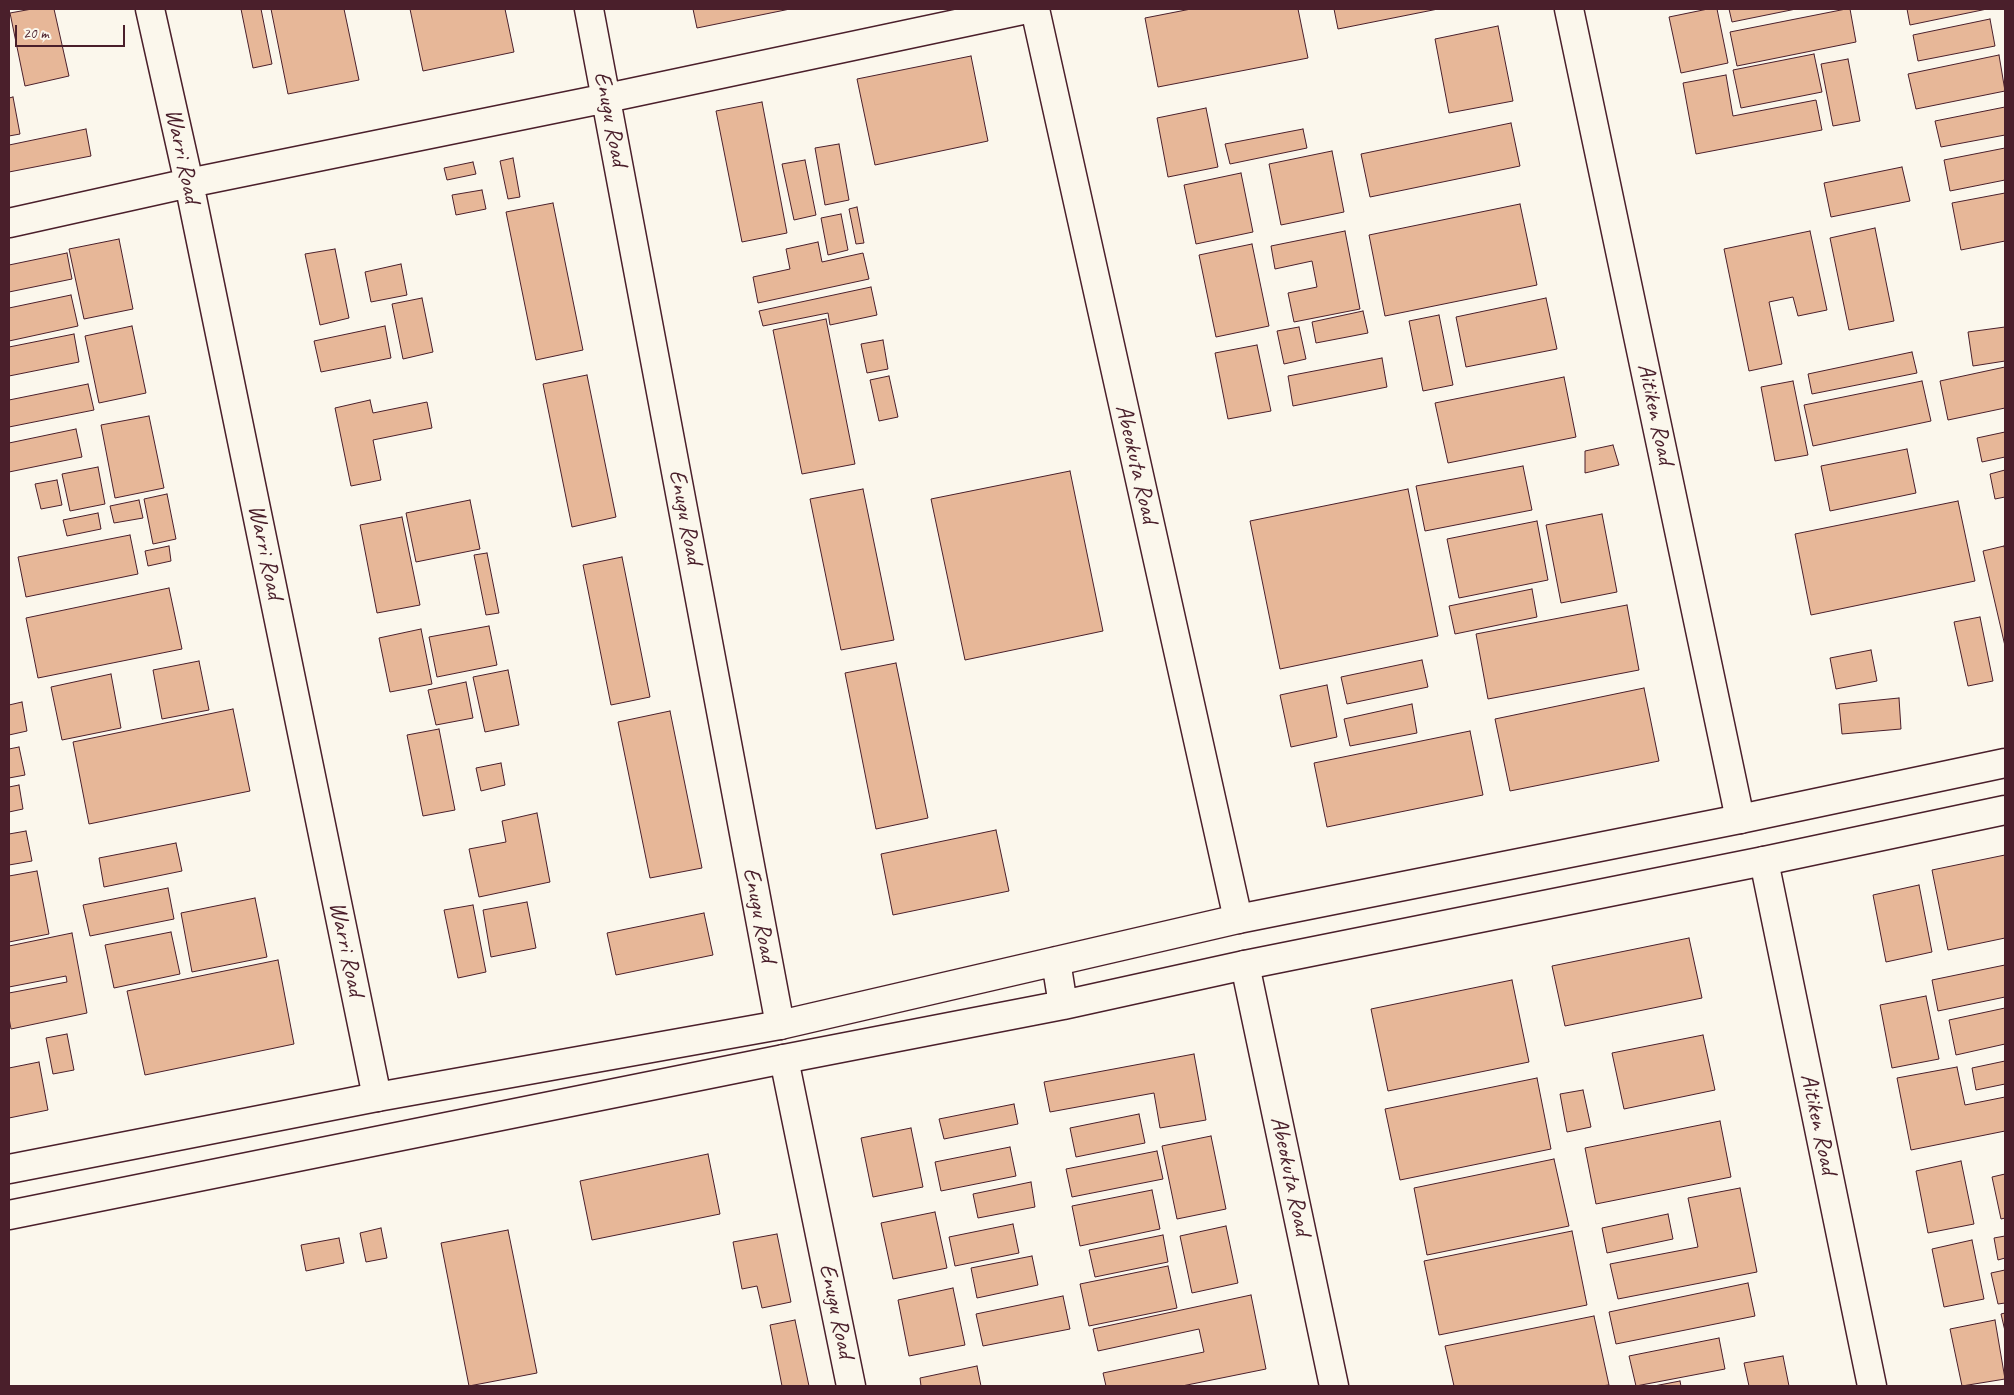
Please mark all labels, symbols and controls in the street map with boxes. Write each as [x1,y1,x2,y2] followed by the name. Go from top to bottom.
[18,15,128,47] scale bar
[23,24,49,43] text: 20 m
[587,69,633,169] street label: Enugu Road
[158,106,206,206] street label: Warri Road
[1630,361,1680,467] street label: Aitiken Road
[1108,402,1164,526] street label: Abeokuta Road
[662,467,708,567] street label: Enugu Road
[241,502,289,602] street label: Warri Road
[736,865,782,965] street label: Enugu Road
[322,899,370,999] street label: Warri Road
[1793,1071,1843,1177] street label: Aitiken Road
[1263,1114,1317,1238] street label: Abeokuta Road
[812,1261,860,1361] street label: Enugu Road

